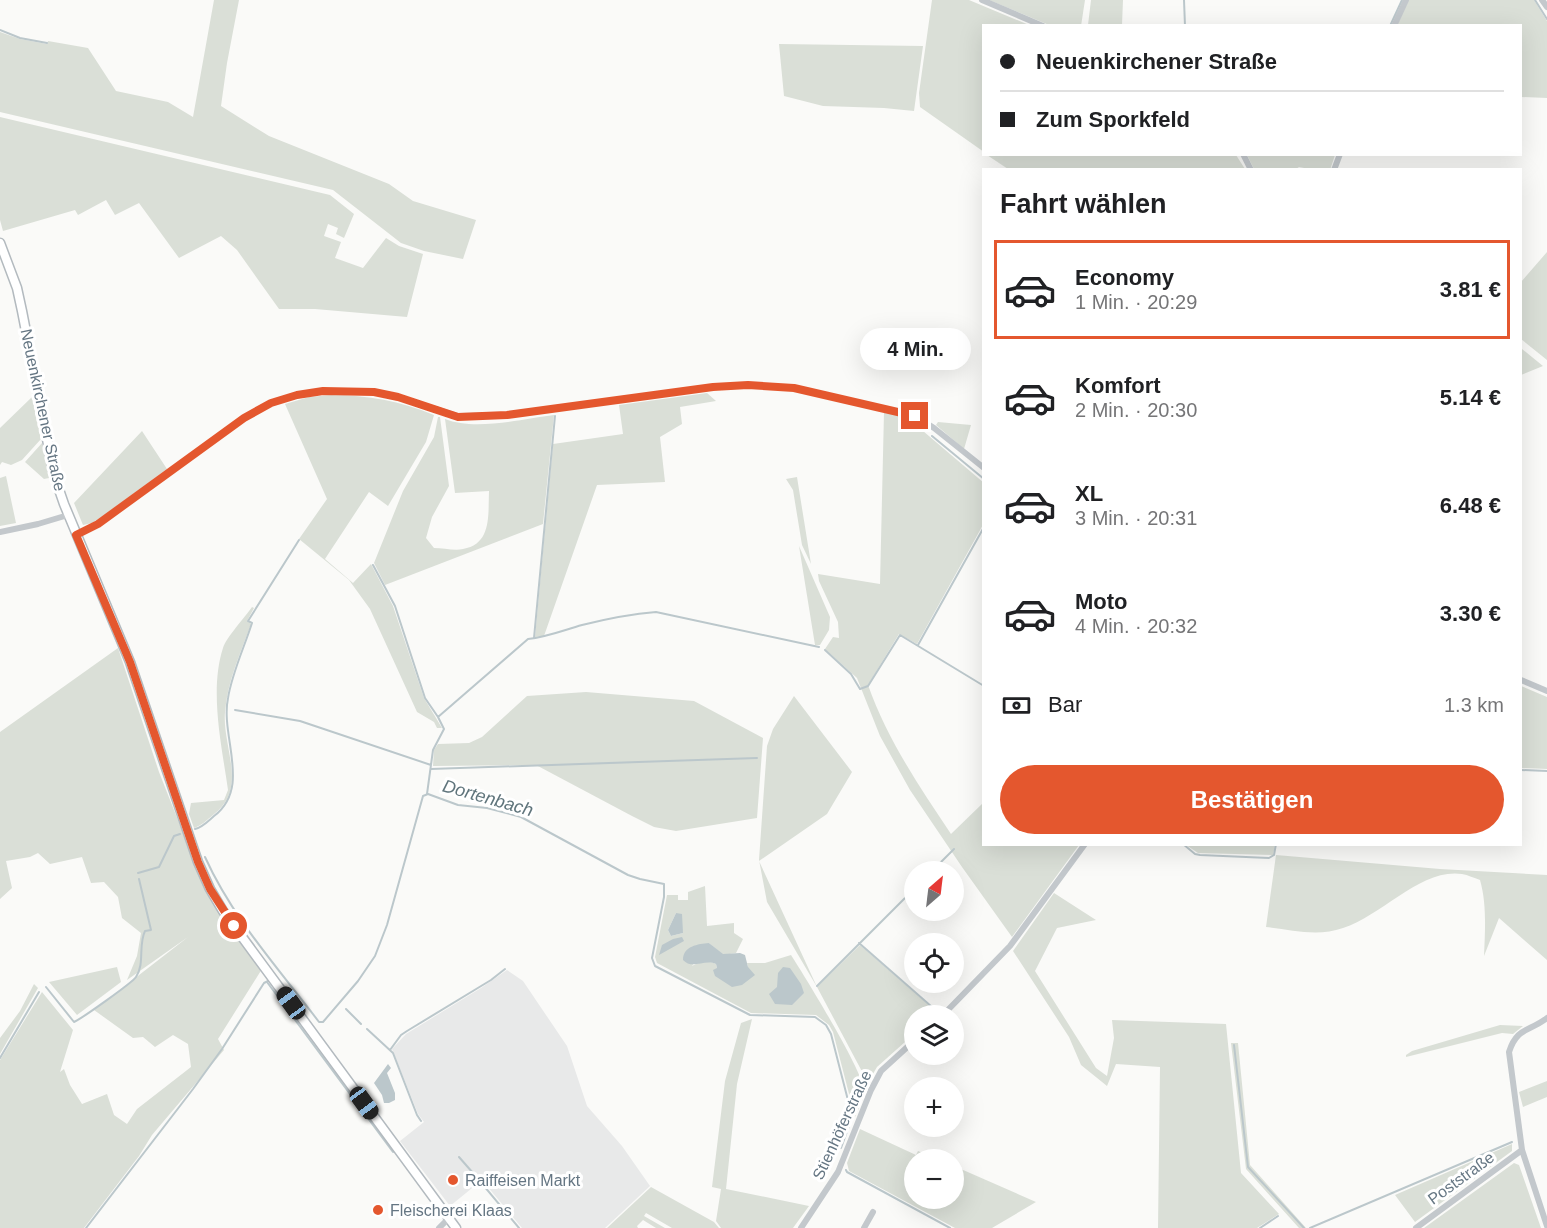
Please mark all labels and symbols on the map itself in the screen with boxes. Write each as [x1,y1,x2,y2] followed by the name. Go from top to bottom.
[17,327,69,493] street label: Neuenkirchener Straße
[860,329,970,371] callout: 4 Min.
[901,402,928,429] route end
[441,776,535,820] water label: Dortenbach
[904,861,964,921] north arrow
[220,912,247,939] route start
[273,983,309,1023] car
[809,1068,875,1182] street label: Stienhöferstraße
[346,1083,382,1123] car
[1425,1148,1497,1208] street label: Poststraße
[465,1172,581,1189] place label: Raiffeisen Markt
[446,1173,460,1187] marker: Raiffeisen Markt
[390,1202,512,1219] place label: Fleischerei Klaas
[371,1203,385,1217] marker: Fleischerei Klaas

